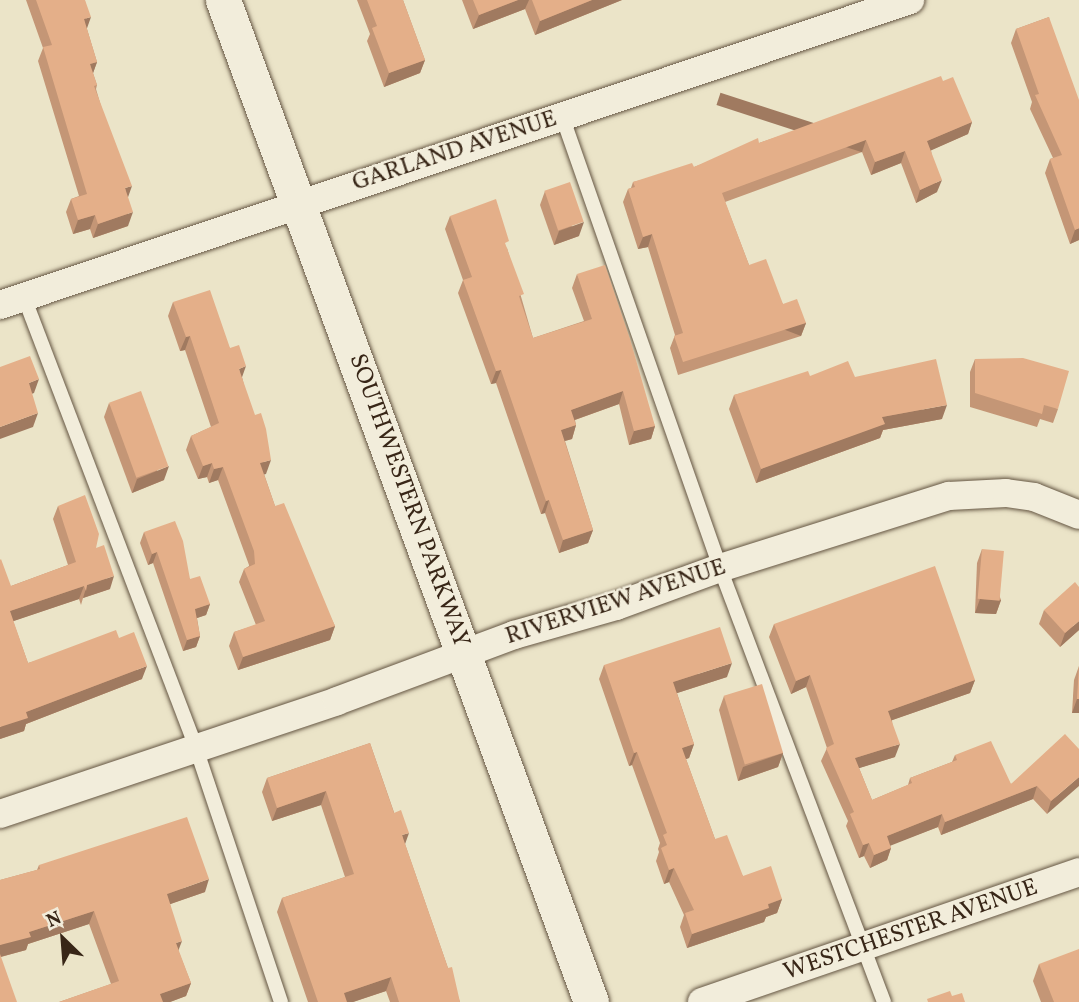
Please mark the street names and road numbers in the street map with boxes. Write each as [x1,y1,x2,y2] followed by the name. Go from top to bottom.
[349,105,561,199] street label: GARLAND AVENUE
[341,350,475,652] street label: SOUTHWESTERN PARKWAY
[502,554,730,652] street label: RIVERVIEW AVENUE
[780,874,1042,988] street label: WESTCHESTER AVENUE

